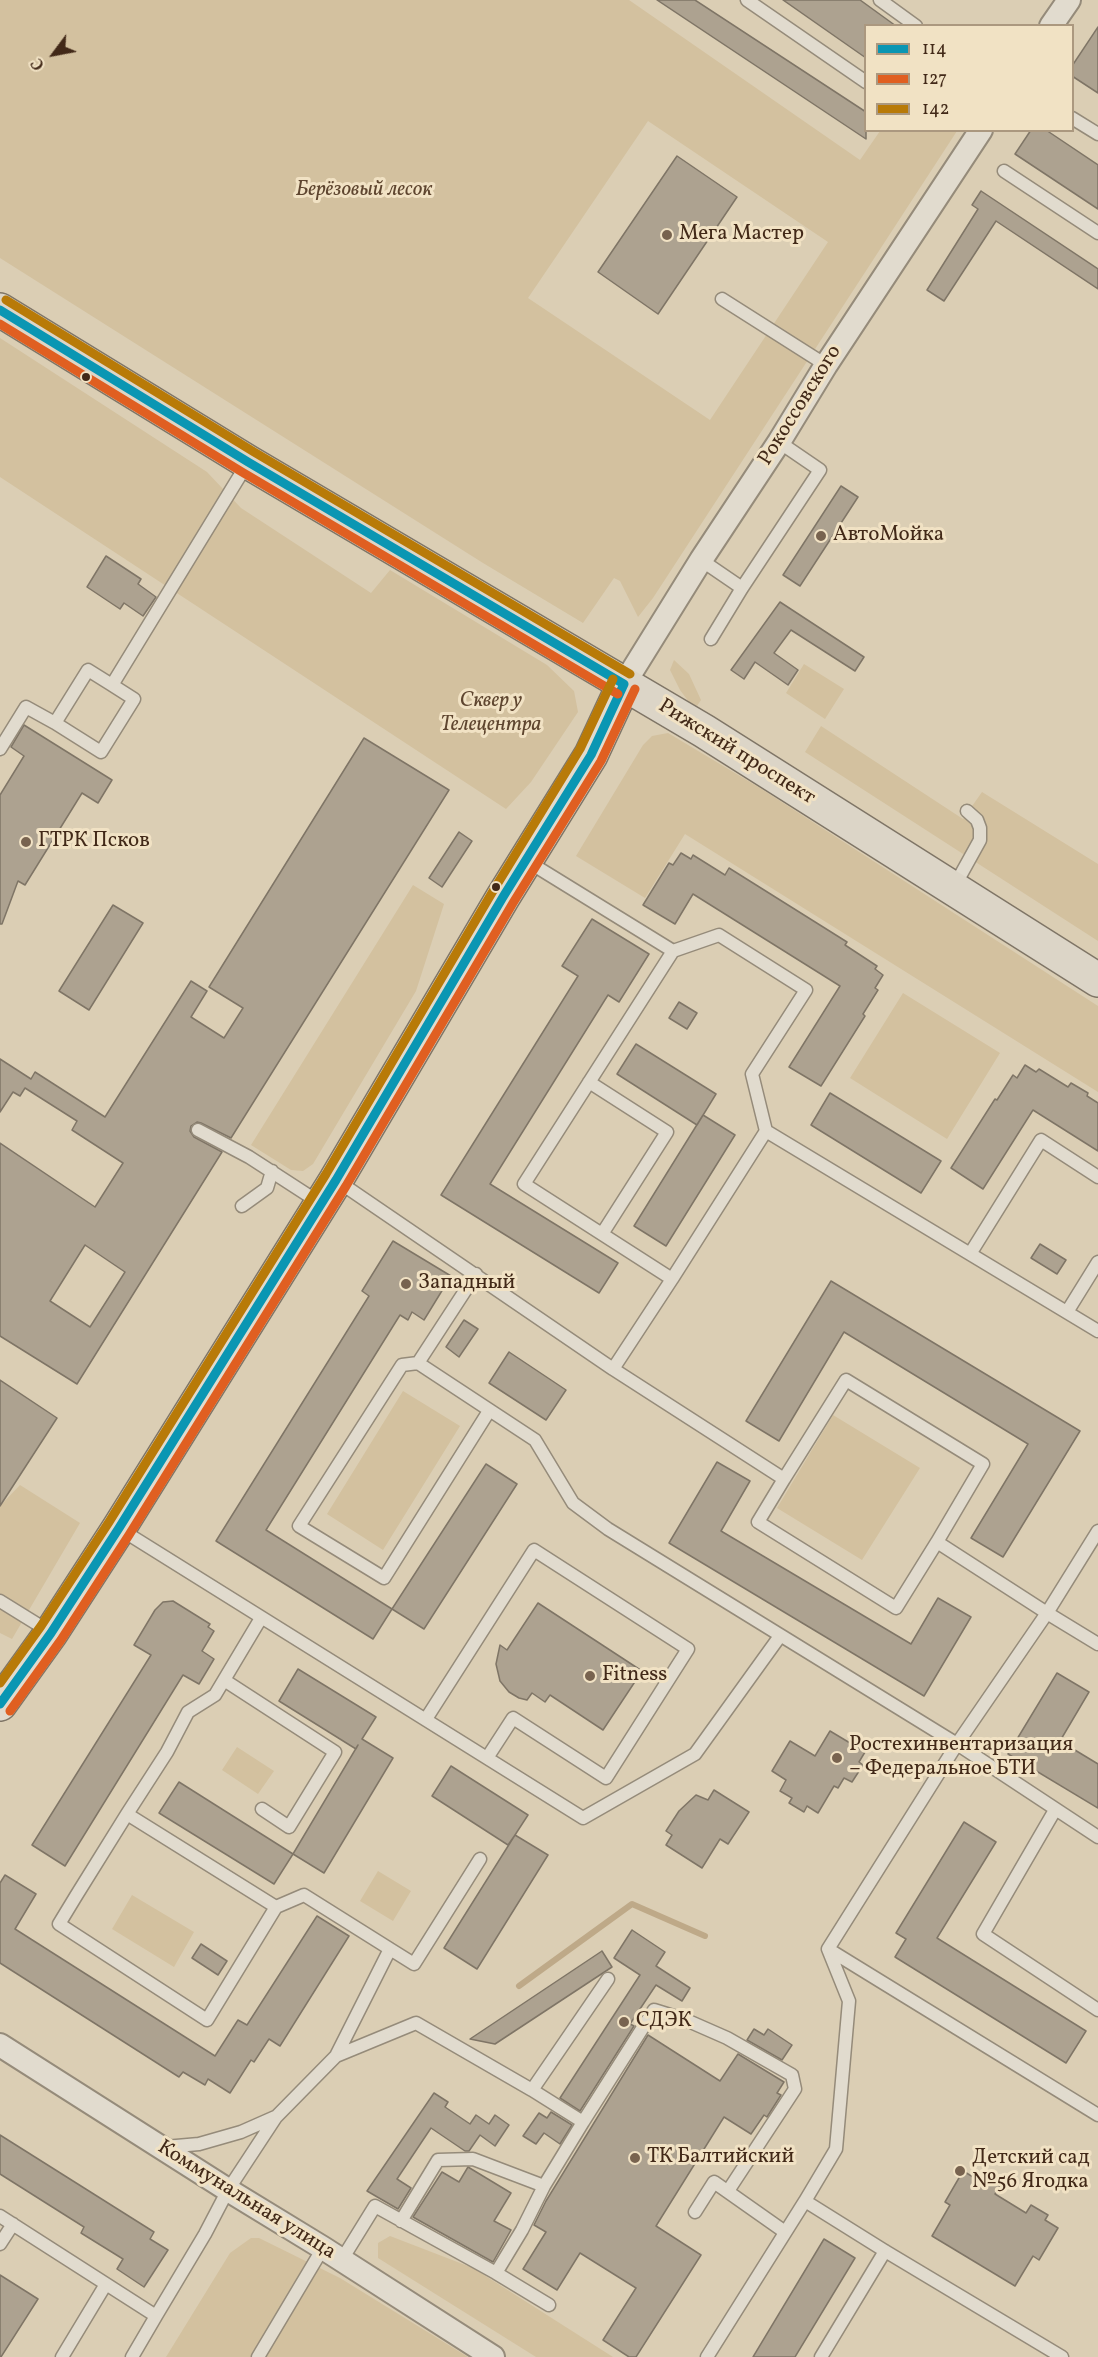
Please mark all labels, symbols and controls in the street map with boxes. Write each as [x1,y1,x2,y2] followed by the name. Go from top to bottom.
[24,24,84,84] north arrow
[864,24,1074,132] legend
[922,37,947,62] text: 114
[27,53,51,74] text: С
[922,67,947,92] text: 127
[922,97,949,122] text: 142
[296,178,432,204] park label: Берёзовый лесок
[679,222,804,248] place label: Мега Мастер
[660,228,674,242] marker: Мега Мастер
[754,341,848,471] street label: Рокоссовского
[80,371,92,383] unlabelled marker
[833,523,944,549] place label: АвтоМойка
[814,529,828,543] marker: АвтоМойка
[440,689,542,739] park label: Сквер у Телецентра
[653,695,819,811] street label: Рижский проспект
[38,829,150,855] place label: ГТРК Псков
[19,835,33,849] marker: ГТРК Псков
[490,881,502,893] unlabelled marker
[418,1271,515,1297] place label: Западный
[399,1277,413,1291] marker: Западный
[602,1663,667,1689] place label: Fitness
[583,1669,597,1683] marker: Fitness
[849,1733,1073,1783] place label: Ростехинвентаризация – Федеральное БТИ
[830,1751,844,1765] marker: Ростехинвентаризация – Федеральное БТИ
[636,2009,692,2035] place label: СДЭК
[617,2015,631,2029] marker: СДЭК
[152,2136,340,2266] street label: Коммунальная улица
[647,2145,794,2171] place label: ТК Балтийский
[972,2146,1090,2196] place label: Детский сад №56 Ягодка
[628,2151,642,2165] marker: ТК Балтийский
[953,2164,967,2178] marker: Детский сад №56 Ягодка

